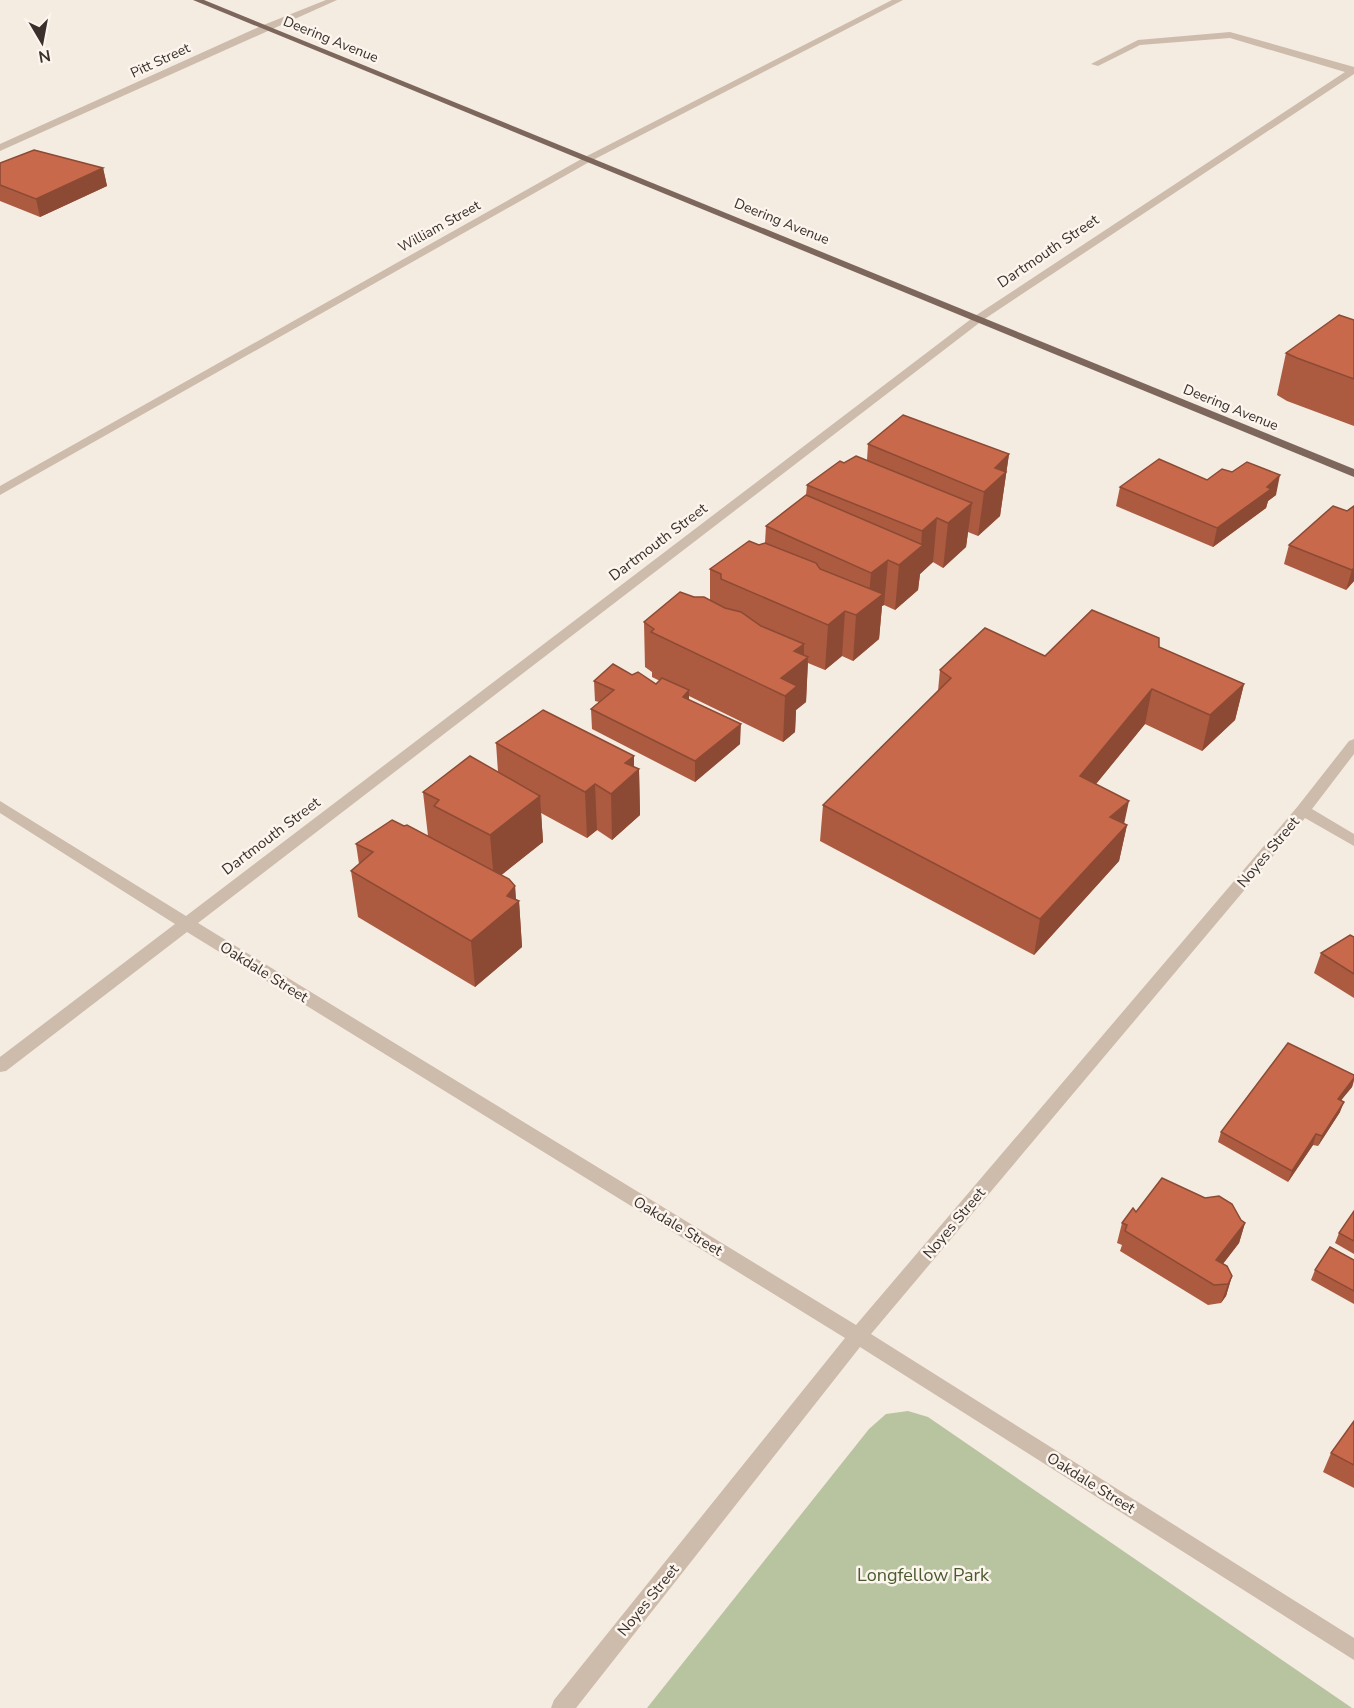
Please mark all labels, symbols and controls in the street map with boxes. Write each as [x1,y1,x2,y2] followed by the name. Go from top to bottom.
[12,12,72,72] north arrow
[280,12,381,67] street label: Deering Avenue
[127,38,193,82] street label: Pitt Street
[37,44,52,68] text: N
[731,194,832,249] street label: Deering Avenue
[395,196,484,257] street label: William Street
[993,209,1103,292] street label: Dartmouth Street
[1180,380,1281,435] street label: Deering Avenue
[605,498,712,586] street label: Dartmouth Street
[218,792,325,880] street label: Dartmouth Street
[1232,812,1304,892] street label: Noyes Street
[216,937,313,1008] street label: Oakdale Street
[918,1183,990,1263] street label: Noyes Street
[630,1192,727,1261] street label: Oakdale Street
[1043,1448,1140,1519] street label: Oakdale Street
[613,1559,684,1640] street label: Noyes Street
[857,1563,990,1587] park label: Longfellow Park

